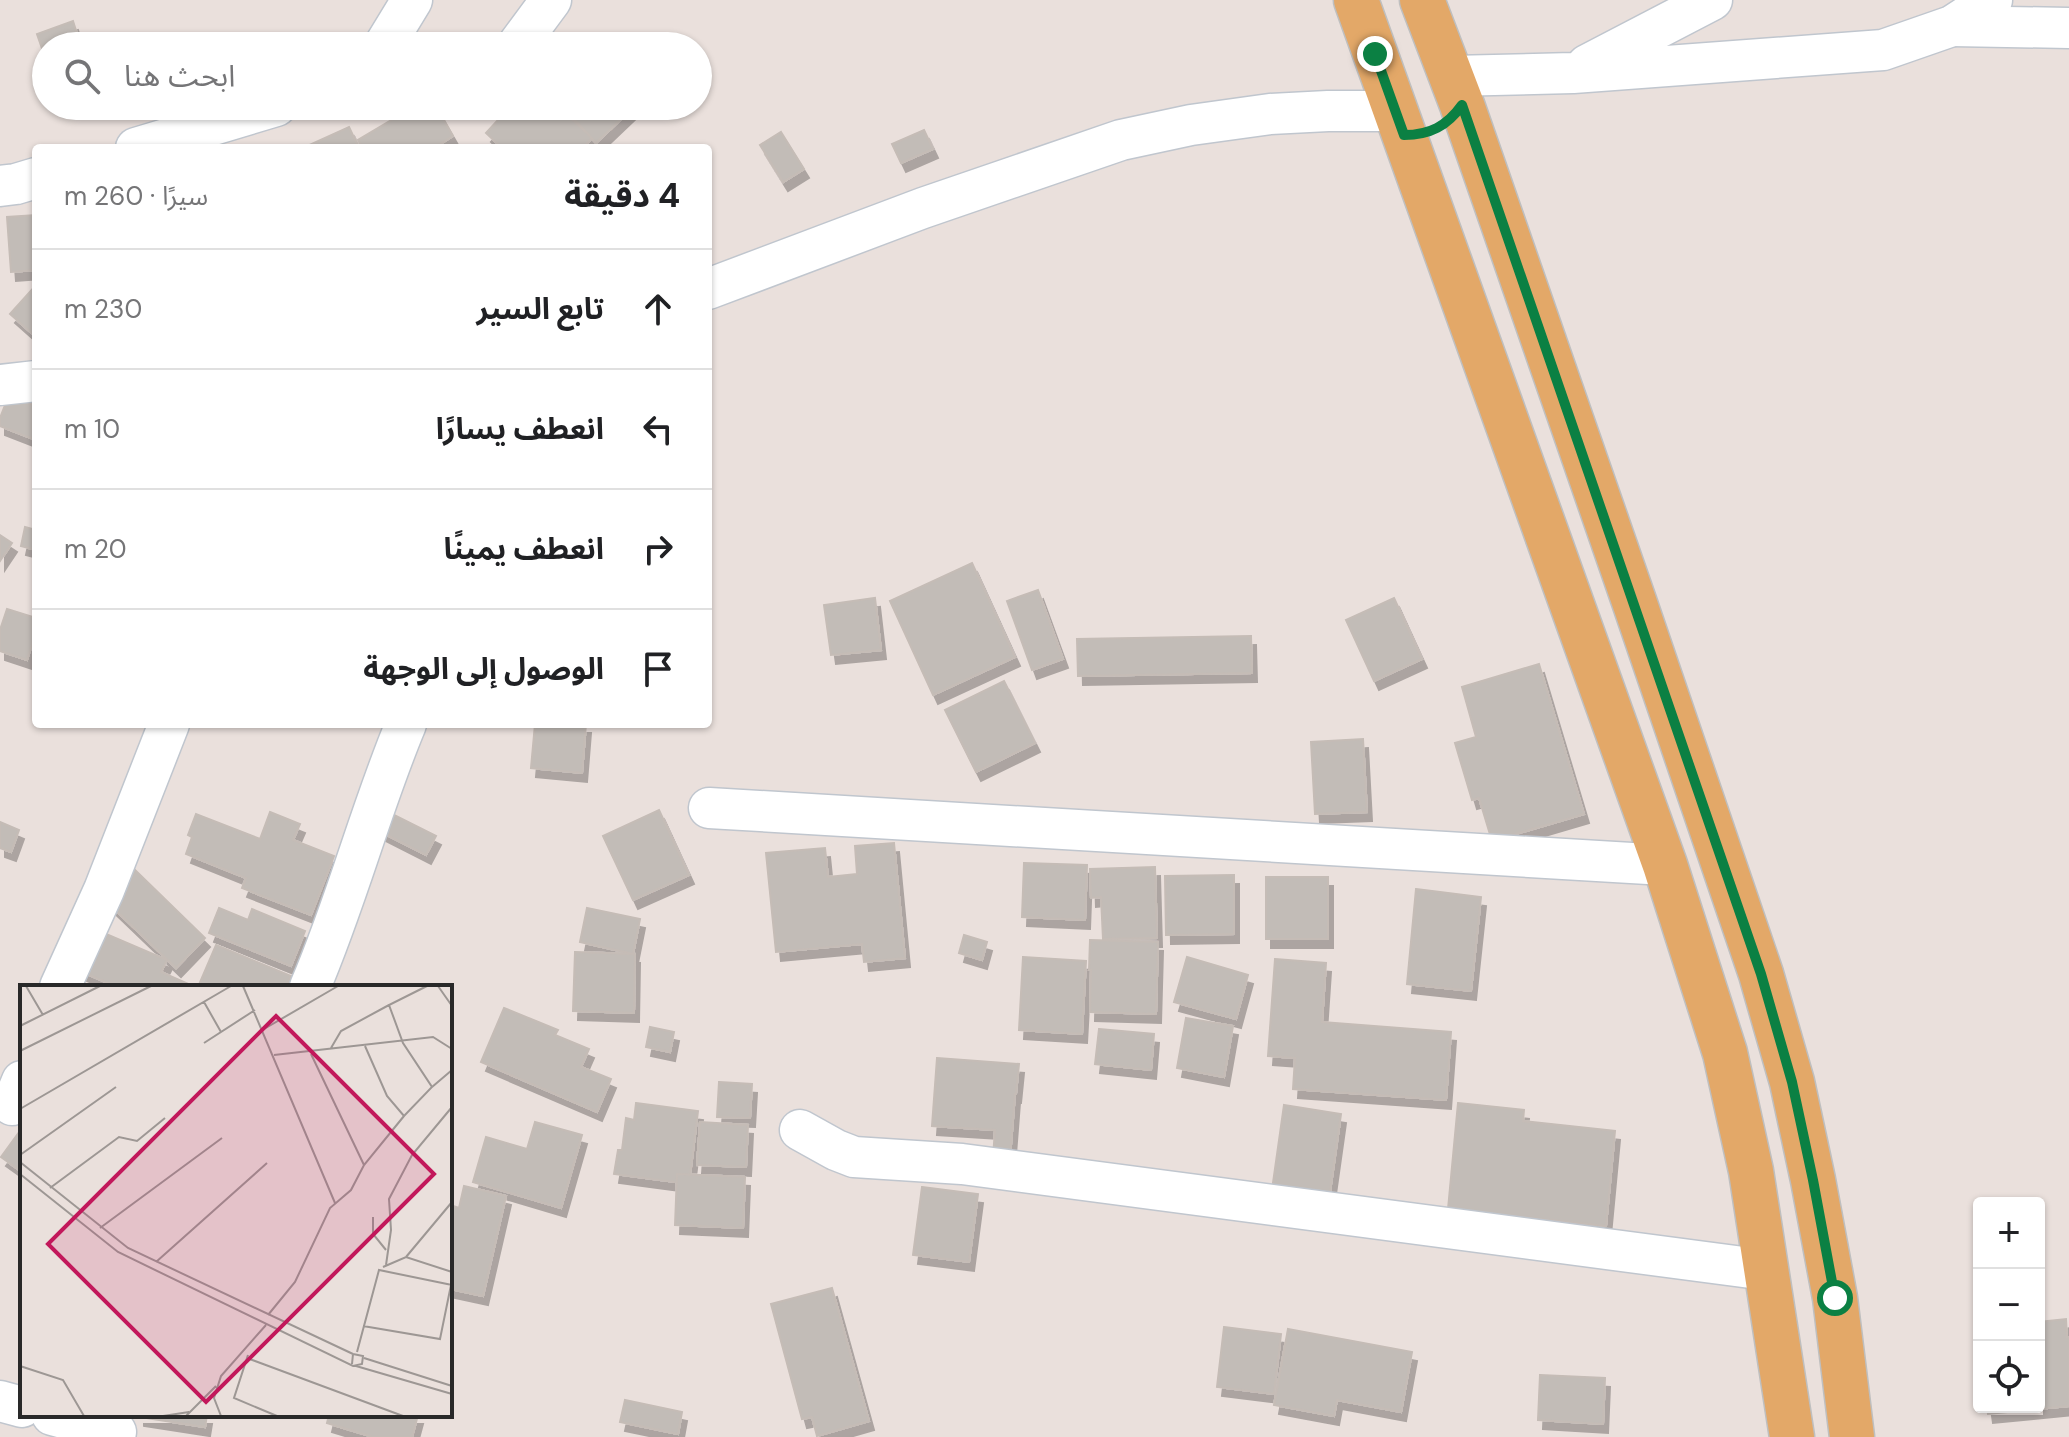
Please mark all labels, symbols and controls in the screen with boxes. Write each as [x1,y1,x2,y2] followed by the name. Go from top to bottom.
[32,32,712,120] search box
[1357,36,1393,72] route end
[60,54,104,98] icon: search
[124,56,235,95] text: ابحث هنا
[564,173,680,218] text: 4 دقيقة
[64,179,208,213] text: سيرًا · 260 m
[636,287,680,331] icon: ahead
[477,289,604,328] text: تابع السير
[64,292,142,326] text: 230 m
[636,407,680,451] icon: left
[436,409,604,448] text: انعطف يسارًا
[64,412,120,446] text: 10 m
[636,527,680,571] icon: right
[444,529,604,568] text: انعطف يمينًا
[64,532,127,566] text: 20 m
[636,647,680,691] icon: arrive
[363,649,604,688] text: الوصول إلى الوجهة
[20,985,452,1417] inset map
[1973,1197,2045,1413] map controls
[1973,1197,2045,1269] button: +
[1973,1269,2045,1341] button: −
[1817,1280,1853,1316] route start
[1973,1341,2045,1413] button: locate

